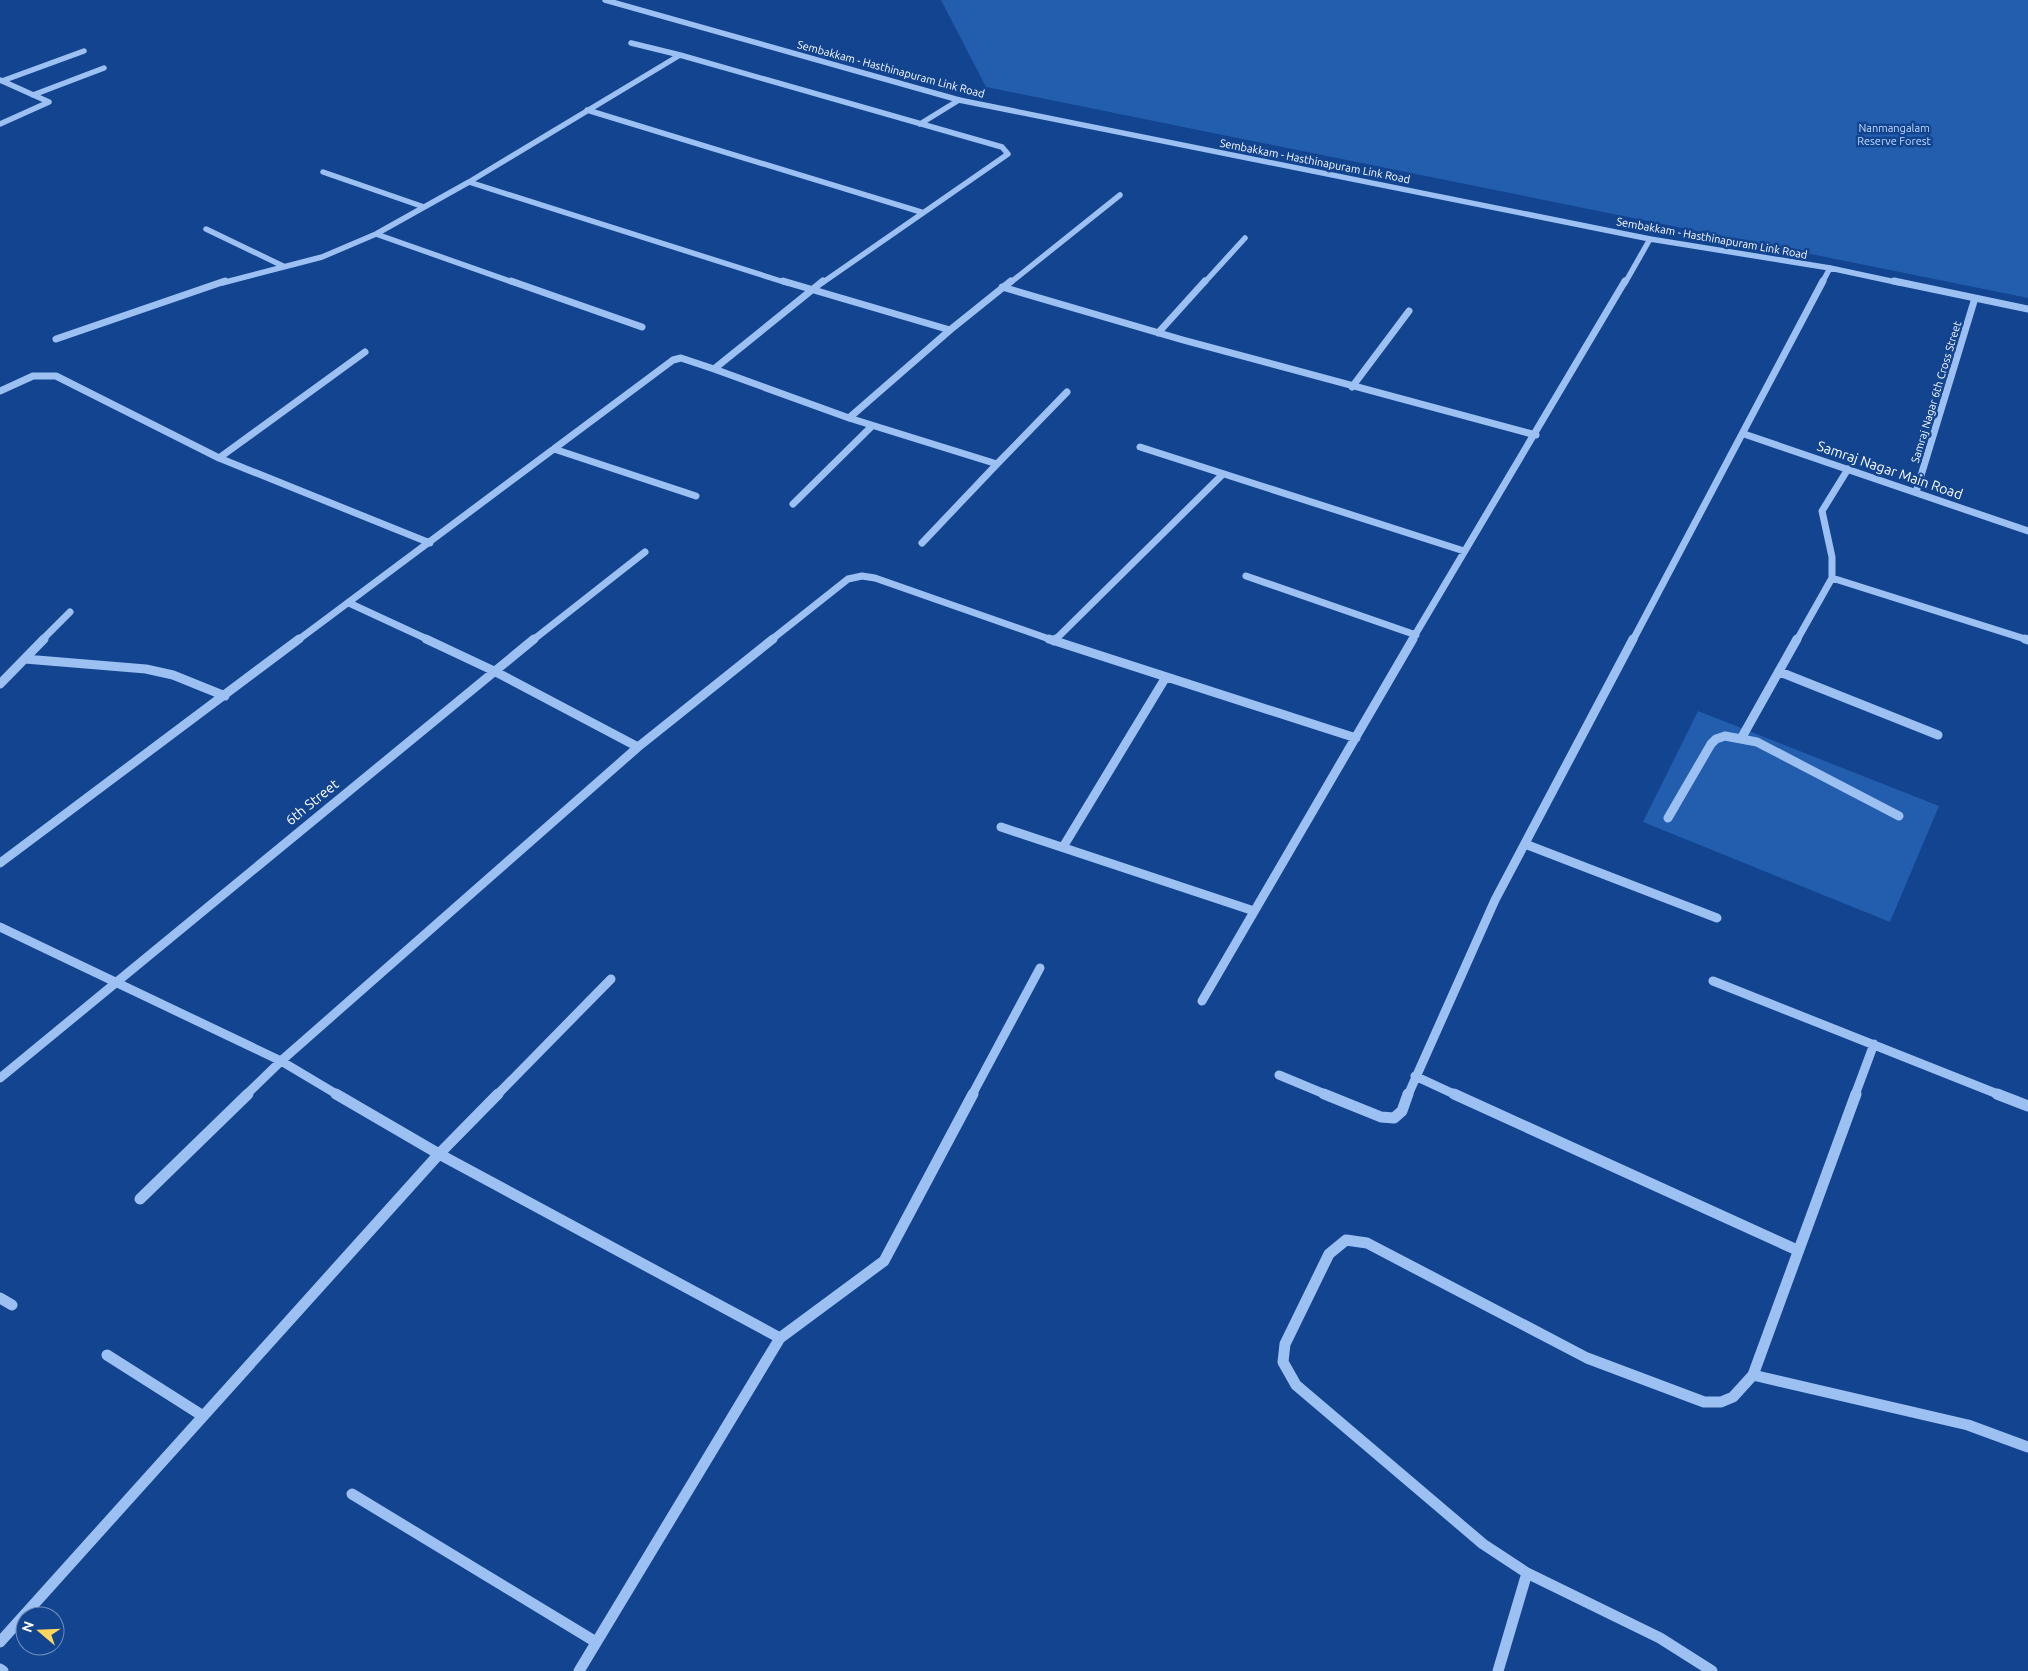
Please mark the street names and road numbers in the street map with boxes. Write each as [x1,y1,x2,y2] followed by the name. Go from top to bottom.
[796,38,986,100] street label: Sembakkam - Hasthinapuram Link Road
[1219,137,1411,185] street label: Sembakkam - Hasthinapuram Link Road
[1616,215,1808,261] street label: Sembakkam - Hasthinapuram Link Road
[1909,319,1964,464] street label: Samraj Nagar 6th Cross Street
[1815,438,1965,502] street label: Samraj Nagar Main Road
[282,775,342,828] street label: 6th Street

